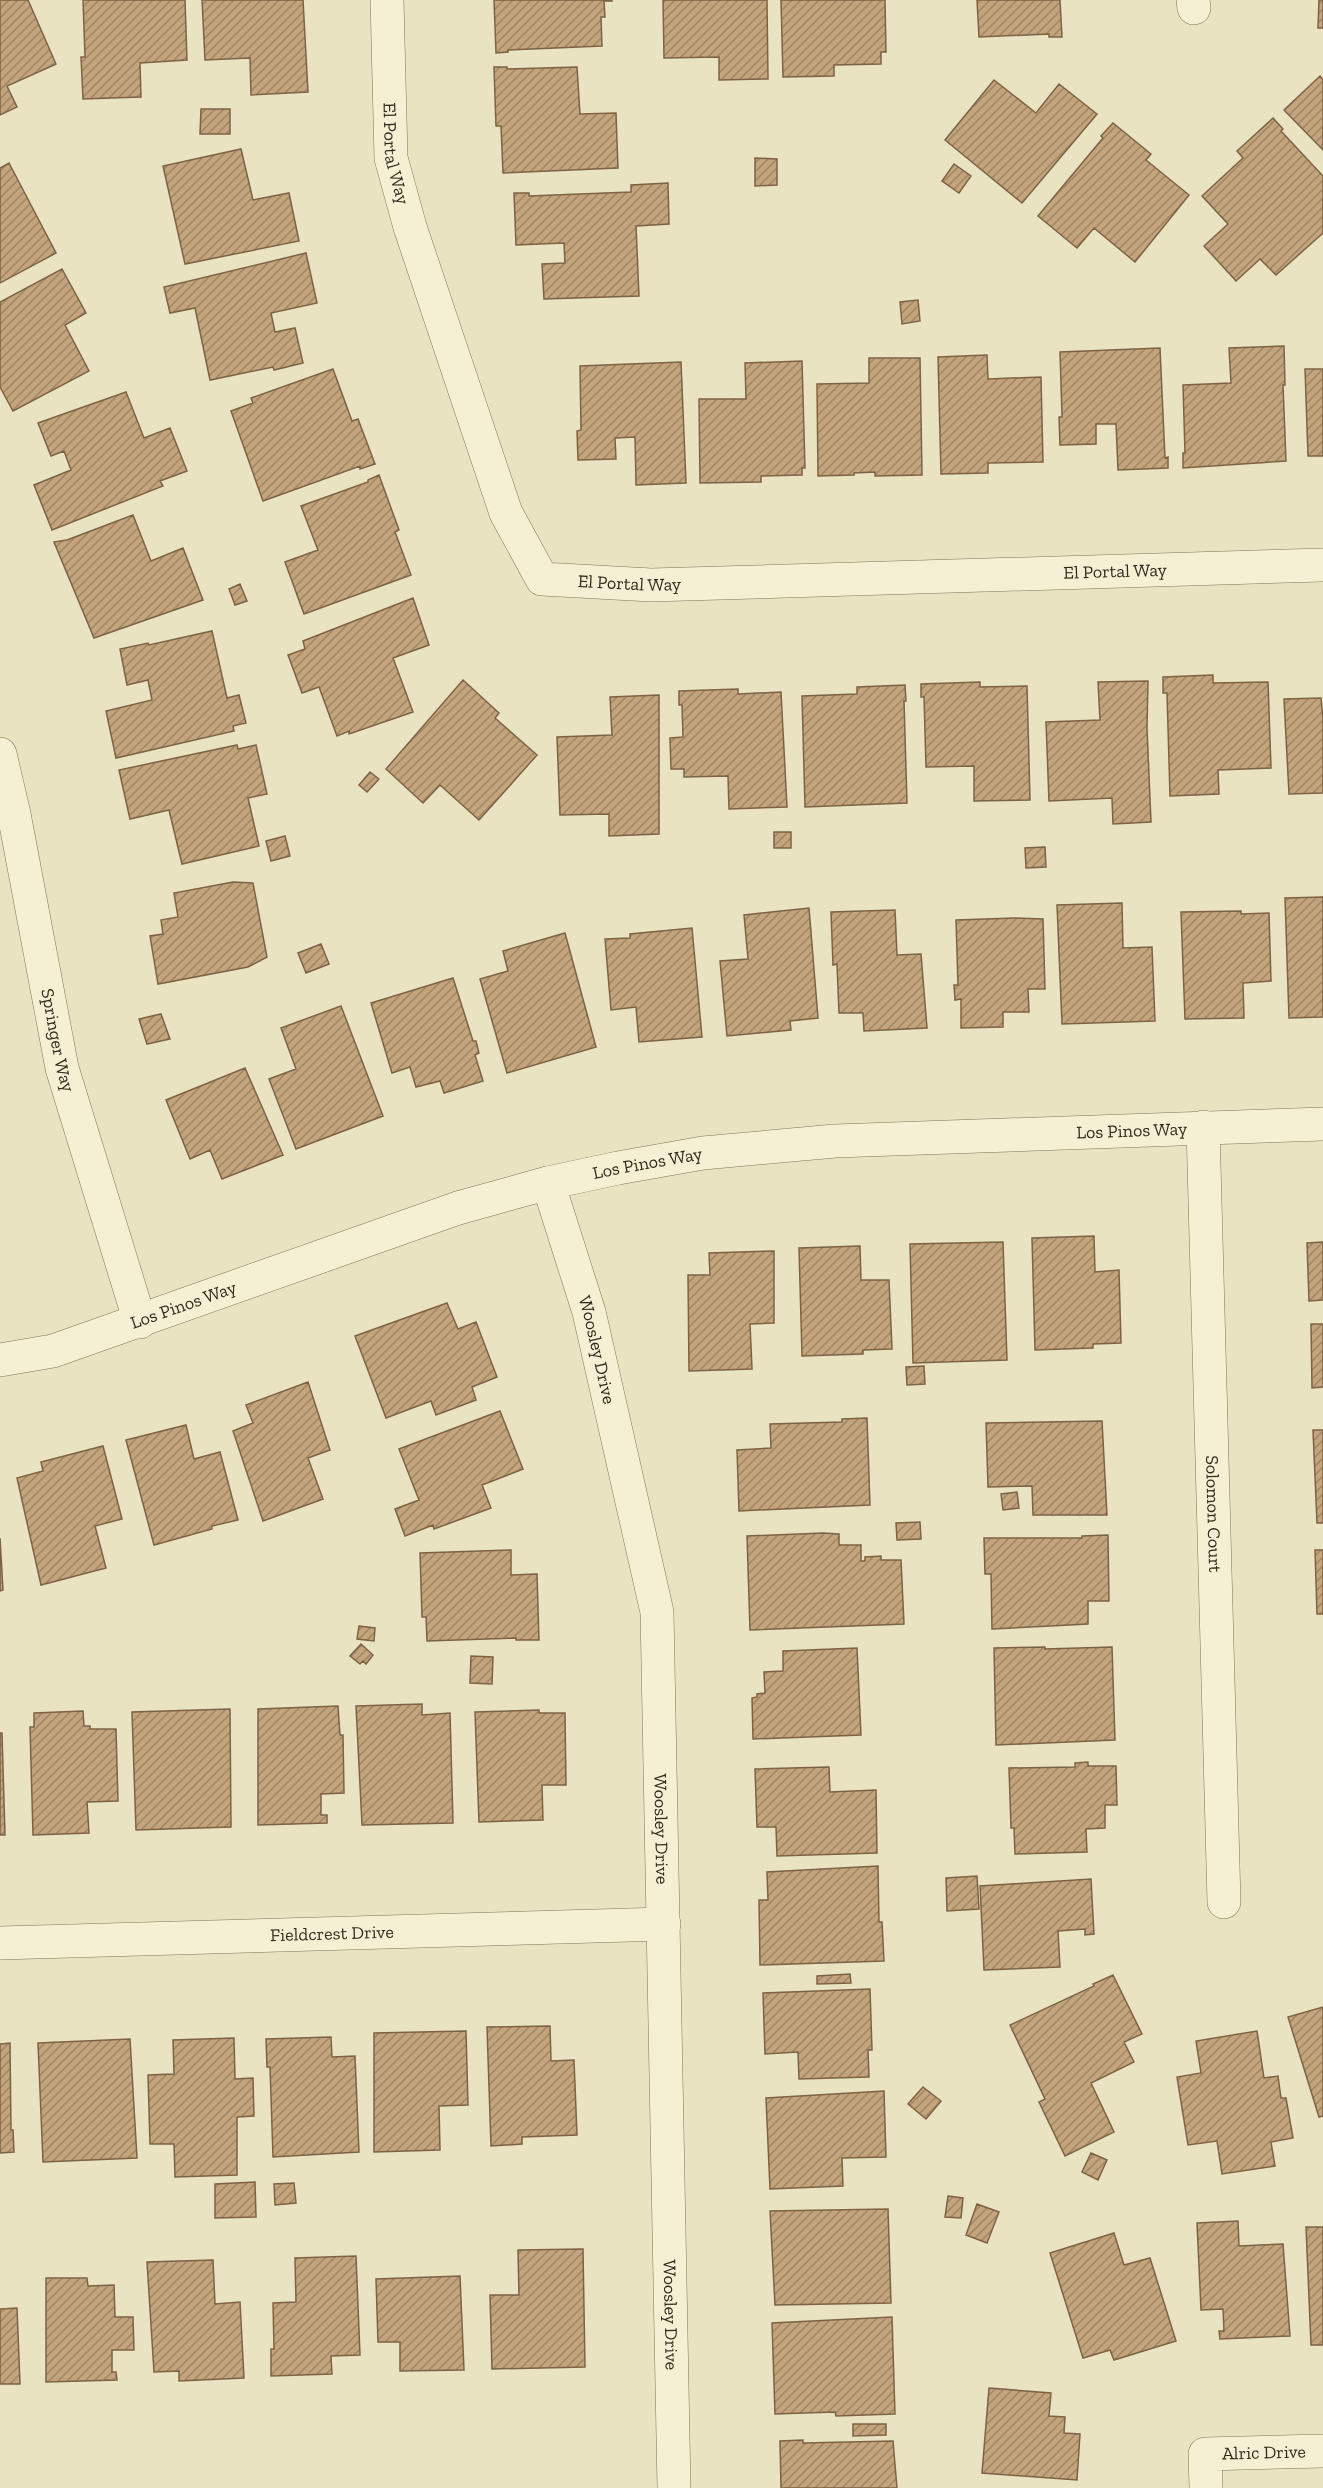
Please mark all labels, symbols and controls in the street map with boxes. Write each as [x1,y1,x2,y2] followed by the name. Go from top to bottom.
[379,102,414,208] street label: El Portal Way
[1063,559,1168,584] street label: El Portal Way
[577,570,682,596] street label: El Portal Way
[36,987,80,1095] street label: Springer Way
[1076,1118,1188,1144] street label: Los Pinos Way
[591,1142,705,1184] street label: Los Pinos Way
[127,1276,240,1334] street label: Los Pinos Way
[573,1293,620,1406] street label: Woosley Drive
[1201,1455,1226,1573] street label: Solomon Court
[649,1774,673,1884] street label: Woosley Drive
[270,1921,394,1946] street label: Fieldcrest Drive
[659,2259,683,2370] street label: Woosley Drive
[1222,2440,1306,2465] street label: Alric Drive

